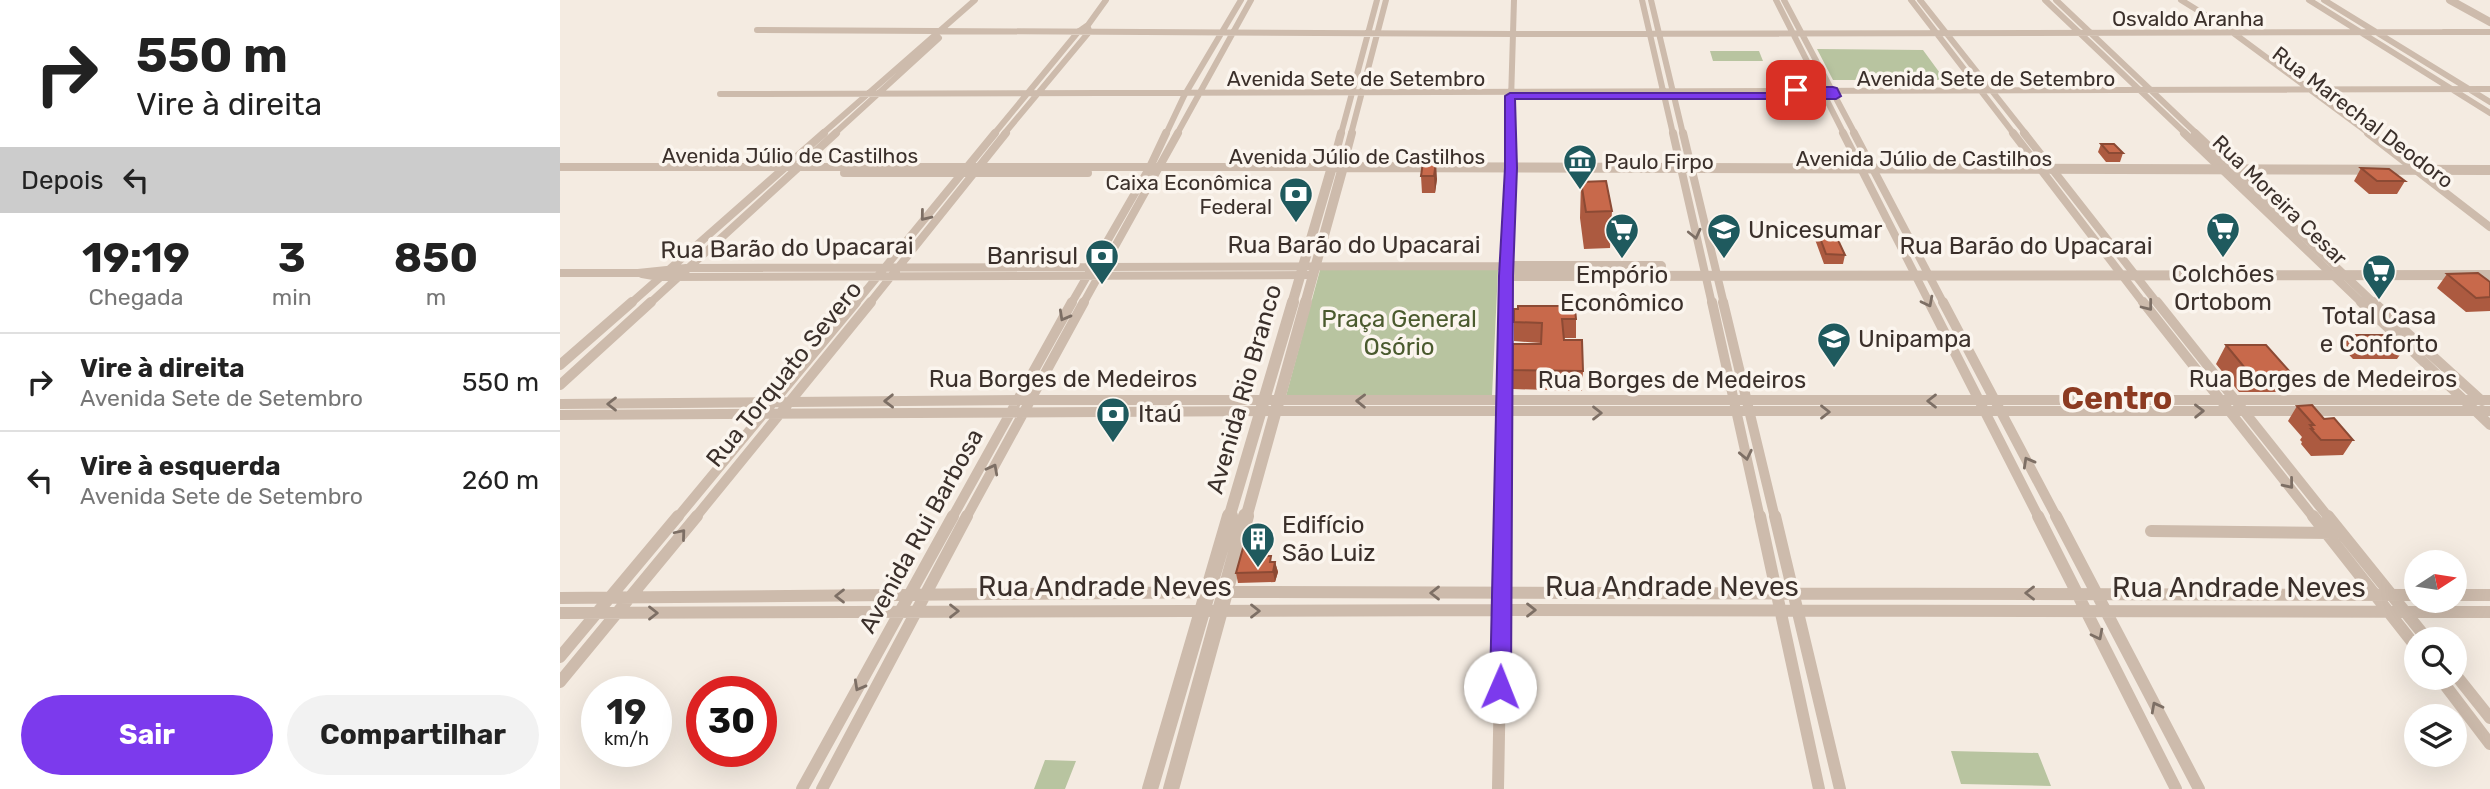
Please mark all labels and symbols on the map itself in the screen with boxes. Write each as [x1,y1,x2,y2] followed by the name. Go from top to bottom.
[2112,6,2264,31] street label: Osvaldo Aranha
[2268,41,2458,193] street label: Rua Marechal Deodoro
[1766,60,1826,120] pin
[1227,66,1485,91] street label: Avenida Sete de Setembro
[1857,66,2115,91] street label: Avenida Sete de Setembro
[2208,130,2352,270] street label: Rua Moreira Cesar
[1561,142,1599,191] museum icon: Paulo Firpo
[662,143,918,168] street label: Avenida Júlio de Castilhos
[1229,144,1485,169] street label: Avenida Júlio de Castilhos
[1796,146,2052,171] street label: Avenida Júlio de Castilhos
[1604,149,1714,174] place label: Paulo Firpo
[1105,170,1272,219] place label: Caixa Econômica Federal
[1277,175,1315,224] bank icon: Caixa Econômica Federal
[921,209,934,221] one-way arrow
[2204,210,2242,259] supermarket icon: Colchões Ortobom
[1603,211,1641,260] supermarket icon: Empório Econômico
[1705,211,1743,260] school or university icon: Unicesumar
[1748,216,1882,244] place label: Unicesumar
[1687,228,1701,240] one-way arrow
[1227,231,1481,259] street label: Rua Barão do Upacarai
[660,232,914,264] street label: Rua Barão do Upacarai
[1899,232,2153,260] street label: Rua Barão do Upacarai
[1083,237,1121,286] bank icon: Banrisul
[987,242,1078,270] place label: Banrisul
[2360,252,2398,301] supermarket icon: Total Casa e Conforto
[2172,260,2274,316] place label: Colchões Ortobom
[1560,261,1684,317] place label: Empório Econômico
[701,276,867,472] street label: Rua Torquato Severo
[1201,281,1287,497] street label: Avenida Rio Branco
[1919,295,1933,307] one-way arrow
[2139,298,2152,311] one-way arrow
[2320,302,2438,358] place label: Total Casa e Conforto
[1321,305,1477,361] park label: Praça General Osório
[1059,308,1072,321] one-way arrow
[1815,320,1853,369] school or university icon: Unipampa
[1858,325,1972,353] place label: Unipampa
[929,365,1197,393] street label: Rua Borges de Medeiros
[2189,365,2457,393] street label: Rua Borges de Medeiros
[1538,366,1806,394] street label: Rua Borges de Medeiros
[2062,379,2172,417] district label: Centro
[1356,393,1366,409] one-way arrow
[1926,393,1937,409] one-way arrow
[883,394,894,409] one-way arrow
[1094,395,1132,444] bank icon: Itaú
[607,396,617,412] one-way arrow
[1138,400,1182,428] place label: Itaú
[2194,403,2205,419] one-way arrow
[1820,404,1830,420] one-way arrow
[1592,405,1603,421] one-way arrow
[853,424,989,638] street label: Avenida Rui Barbosa
[1737,449,1752,461] one-way arrow
[2023,457,2036,469] one-way arrow
[984,464,998,476] one-way arrow
[2280,477,2293,489] one-way arrow
[1282,511,1375,567] place label: Edifício São Luiz
[1239,520,1277,569] building icon: Edifício São Luiz
[673,530,685,543] one-way arrow
[2404,550,2468,612] north arrow
[978,570,1232,603] street label: Rua Andrade Neves
[1545,570,1799,603] street label: Rua Andrade Neves
[2112,571,2366,604] street label: Rua Andrade Neves
[1429,585,1440,601] one-way arrow
[2024,585,2035,601] one-way arrow
[834,589,845,604] one-way arrow
[1526,602,1537,618] one-way arrow
[949,603,959,619] one-way arrow
[1250,603,1260,619] one-way arrow
[648,605,658,621] one-way arrow
[2089,628,2103,640] one-way arrow
[1463,650,1537,724] position arrow
[686,676,777,767] speed limit sign: 30
[854,679,867,692] one-way arrow
[2151,702,2164,714] one-way arrow

